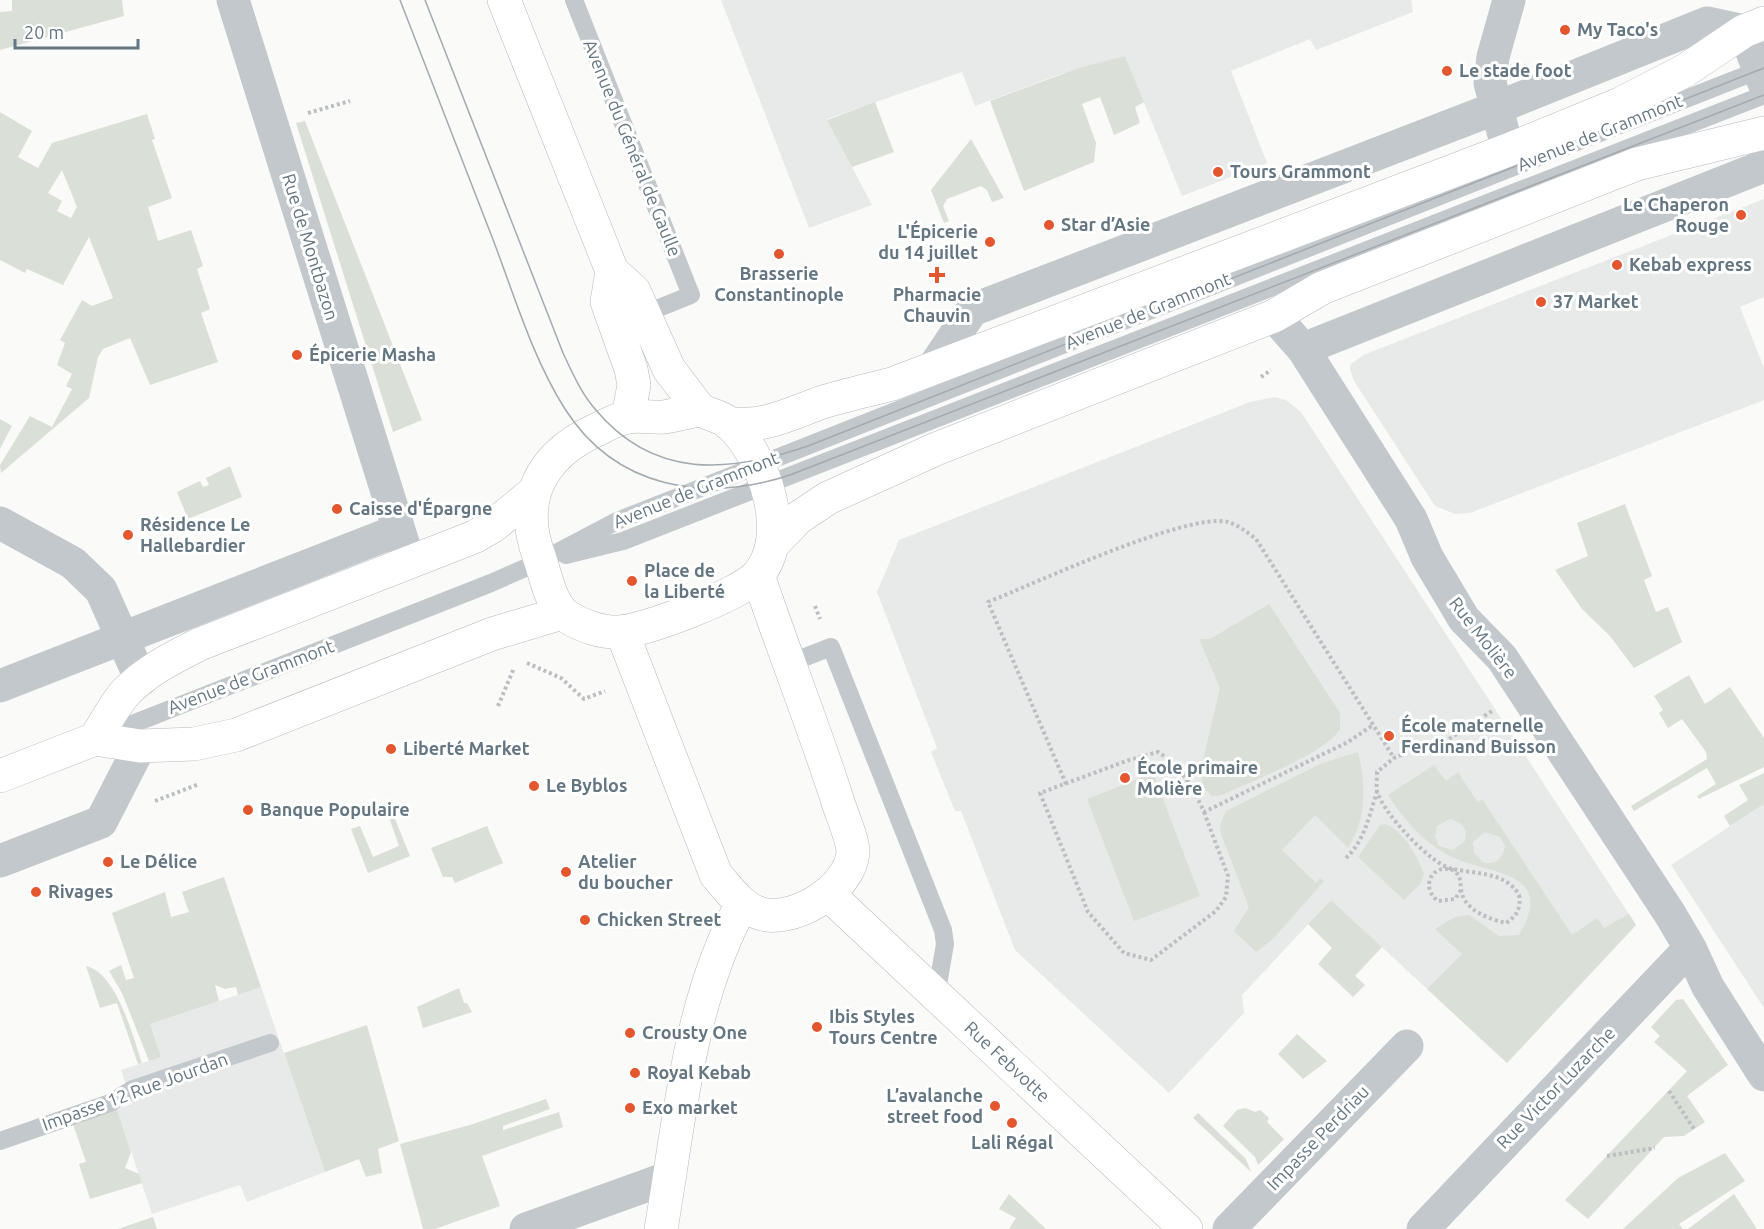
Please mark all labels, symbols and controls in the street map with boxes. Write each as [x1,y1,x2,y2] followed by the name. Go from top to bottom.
[15,12,138,50] scale bar
[1577,19,1658,39] place label: My Taco's
[24,22,64,42] text: 20 m
[1558,23,1572,37] marker: My Taco's
[580,36,686,259] street label: Avenue du Général de Gaulle
[1459,60,1572,80] place label: Le stade foot
[1440,64,1454,78] marker: Le stade foot
[1514,90,1685,174] street label: Avenue de Grammont
[1230,161,1371,181] place label: Tours Grammont
[1211,165,1225,179] marker: Tours Grammont
[279,171,343,322] street label: Rue de Montbazon
[1623,194,1729,235] place label: Le Chaperon Rouge
[1734,208,1748,222] marker: Le Chaperon Rouge
[1061,214,1150,234] place label: Star d’Asie
[1042,218,1056,232] marker: Star d’Asie
[878,220,978,262] place label: L'Épicerie du 14 juillet
[983,235,997,249] marker: L'Épicerie du 14 juillet
[772,247,786,261] marker: Brasserie Constantinople
[1629,254,1752,274] place label: Kebab express
[1610,258,1624,272] marker: Kebab express
[714,263,844,304] place label: Brasserie Constantinople
[930,268,944,282] marker: Pharmacie Chauvin
[1062,268,1233,352] street label: Avenue de Grammont
[893,284,981,325] place label: Pharmacie Chauvin
[1553,291,1639,311] place label: 37 Market
[1534,295,1548,309] marker: 37 Market
[309,343,436,364] place label: Épicerie Masha
[290,348,304,362] marker: Épicerie Masha
[610,447,781,531] street label: Avenue de Grammont
[349,497,492,518] place label: Caisse d'Épargne
[330,502,344,516] marker: Caisse d'Épargne
[140,514,250,555] place label: Résidence Le Hallebardier
[121,528,135,542] marker: Résidence Le Hallebardier
[644,560,725,601] place label: Place de la Liberté
[625,574,639,588] marker: Place de la Liberté
[1446,593,1522,682] street label: Rue Molière
[165,635,337,717] street label: Avenue de Grammont
[1401,714,1556,756] place label: École maternelle Ferdinand Buisson
[1382,729,1396,743] marker: École maternelle Ferdinand Buisson
[403,738,530,758] place label: Liberté Market
[384,742,398,756] marker: Liberté Market
[1137,756,1258,798] place label: École primaire Molière
[1118,771,1132,785] marker: École primaire Molière
[546,775,627,795] place label: Le Byblos
[527,779,541,793] marker: Le Byblos
[260,799,410,819] place label: Banque Populaire
[241,803,255,817] marker: Banque Populaire
[120,851,197,871] place label: Le Délice
[578,851,673,892] place label: Atelier du boucher
[101,855,115,869] marker: Le Délice
[559,865,573,879] marker: Atelier du boucher
[48,881,113,901] place label: Rivages
[29,885,43,899] marker: Rivages
[597,909,722,929] place label: Chicken Street
[578,913,592,927] marker: Chicken Street
[829,1006,938,1047] place label: Ibis Styles Tours Centre
[961,1017,1054,1106] street label: Rue Febvotte
[810,1020,824,1034] marker: Ibis Styles Tours Centre
[642,1022,747,1042] place label: Crousty One
[1492,1022,1618,1152] street label: Rue Victor Luzarche
[623,1026,637,1040] marker: Crousty One
[39,1048,230,1134] street label: Impasse 12 Rue Jourdan
[647,1062,751,1082] place label: Royal Kebab
[628,1066,642,1080] marker: Royal Kebab
[1262,1081,1372,1194] street label: Impasse Perdriau
[886,1085,983,1126] place label: L’avalanche street food
[642,1097,738,1117] place label: Exo market
[988,1099,1002,1113] marker: L’avalanche street food
[623,1101,637,1115] marker: Exo market
[1005,1116,1019,1130] marker: Lali Régal
[971,1132,1054,1152] place label: Lali Régal

